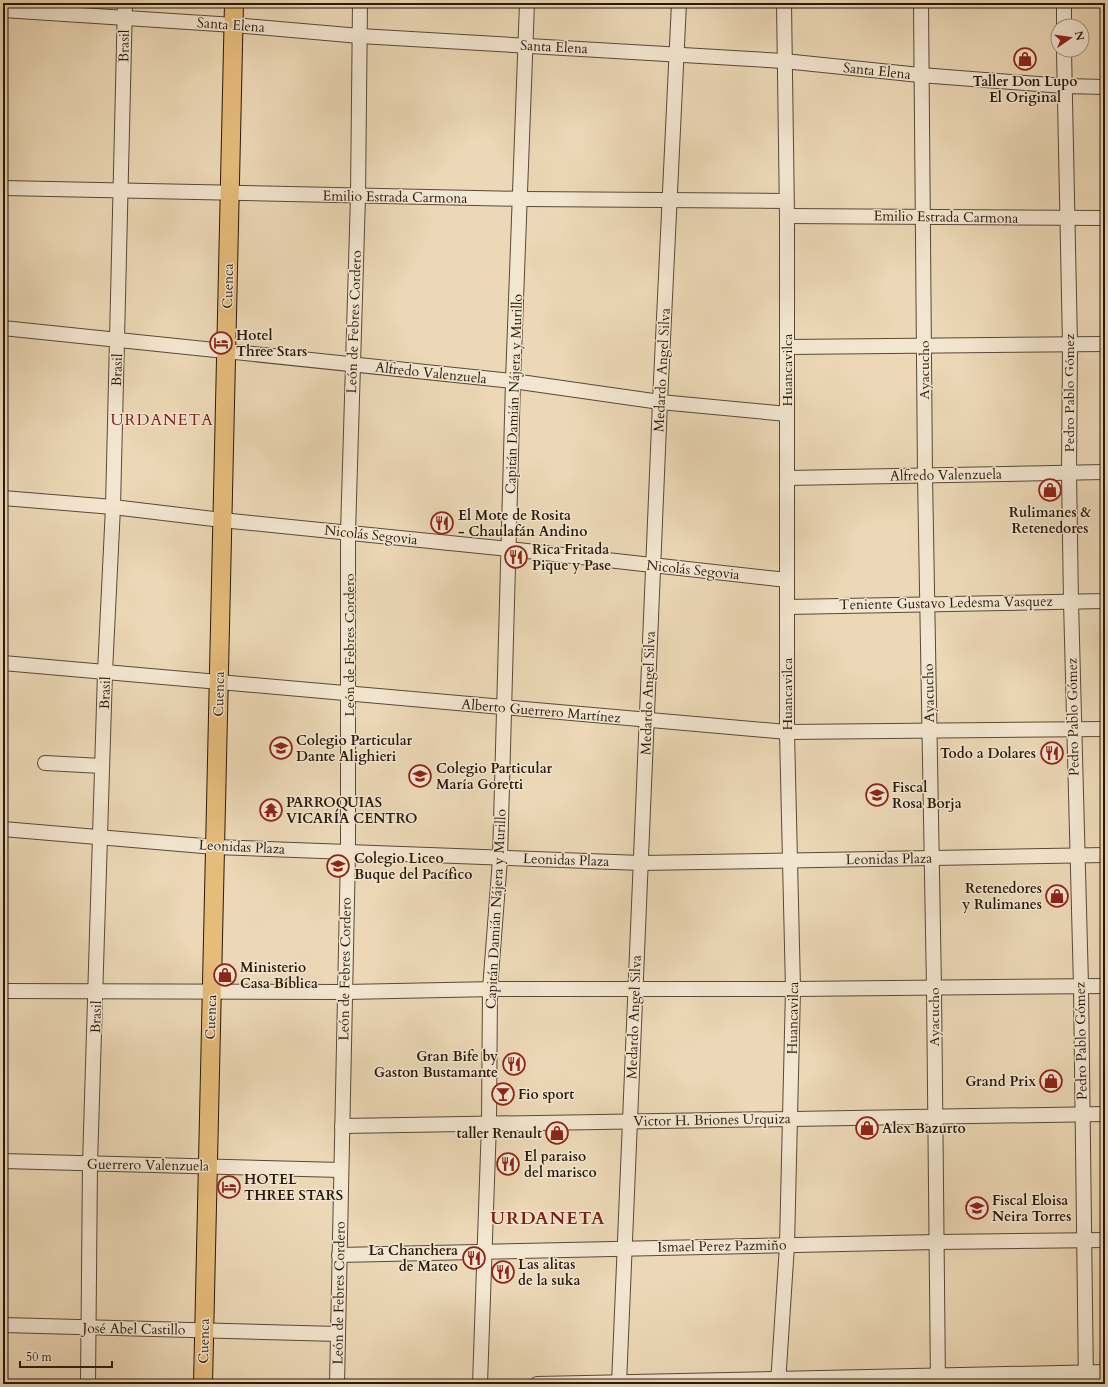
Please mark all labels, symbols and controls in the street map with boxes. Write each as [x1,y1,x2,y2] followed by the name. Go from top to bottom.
[197,13,265,37] street label: Santa Elena
[1050,18,1090,58] north arrow
[114,29,134,63] street label: Brasil
[1071,30,1088,43] text: N
[520,36,588,58] street label: Santa Elena
[1012,46,1038,72] shop icon: Taller Don Lupo El Original
[842,58,912,84] street label: Santa Elena
[972,72,1078,107] place label: Taller Don Lupo El Original
[323,186,467,208] street label: Emilio Estrada Carmona
[874,206,1018,228] street label: Emilio Estrada Carmona
[342,250,366,394] street label: León de Febres Cordero
[218,263,238,309] street label: Cuenca
[501,293,527,494] street label: Capitán Damián Nájera y Murillo
[649,308,675,432] street label: Medardo Angel Silva
[236,326,307,361] place label: Hotel Three Stars
[208,330,234,356] hotel icon: Hotel Three Stars
[1060,333,1079,452] street label: Pedro Pablo Gómez
[778,334,797,406] street label: Huancavilca
[915,340,934,400] street label: Ayacucho
[107,353,127,387] street label: Brasil
[374,358,488,388] street label: Alfredo Valenzuela
[110,409,214,431] district label: URDANETA
[890,465,1002,485] street label: Alfredo Valenzuela
[1037,477,1063,503] shop icon: Rulimanes & Retenedores
[1009,503,1091,538] place label: Rulimanes & Retenedores
[458,506,587,541] place label: El Mote de Rosita - Chaulafán Andino
[429,510,455,536] restaurant icon: El Mote de Rosita - Chaulafán Andino
[323,521,419,549] street label: Nicolás Segovia
[532,540,611,575] place label: Rica Fritada Pique y Pase
[503,544,529,570] restaurant icon: Rica Fritada Pique y Pase
[645,556,741,584] street label: Nicolás Segovia
[340,573,359,717] street label: León de Febres Cordero
[839,592,1054,614] street label: Teniente Gustavo Ledesma Vasquez
[636,631,660,755] street label: Medardo Angel Silva
[1062,657,1084,776] street label: Pedro Pablo Gómez
[778,658,797,730] street label: Huancavilca
[919,663,939,723] street label: Ayacucho
[209,671,229,717] street label: Cuenca
[95,676,115,710] street label: Brasil
[461,695,622,727] street label: Alberto Guerrero Martínez
[296,731,413,766] place label: Colegio Particular Dante Alighieri
[268,735,294,761] school or university icon: Colegio Particular Dante Alighieri
[1039,740,1065,766] restaurant icon: Todo a Dolares
[940,744,1036,763] place label: Todo a Dolares
[436,759,553,794] place label: Colegio Particular María Goretti
[407,763,433,789] school or university icon: Colegio Particular María Goretti
[892,778,962,813] place label: Fiscal Rosa Borja
[864,782,890,808] school or university icon: Fiscal Rosa Borja
[286,793,417,828] place label: PARROQUIAS VICARÍA CENTRO
[258,797,284,823] temple icon: PARROQUIAS VICARÍA CENTRO
[481,808,511,1010] street label: Capitán Damián Nájera y Murillo
[198,835,286,859] street label: Leonidas Plaza
[354,849,473,884] place label: Colegio Liceo Buque del Pacífico
[522,849,610,871] street label: Leonidas Plaza
[846,849,932,869] street label: Leonidas Plaza
[325,853,351,879] school or university icon: Colegio Liceo Buque del Pacífico
[961,879,1042,914] place label: Retenedores y Rulimanes
[1044,883,1070,909] shop icon: Retenedores y Rulimanes
[334,897,356,1041] street label: León de Febres Cordero
[622,955,646,1079] street label: Medardo Angel Silva
[240,958,318,993] place label: Ministerio Casa Bíblica
[212,962,238,988] shop icon: Ministerio Casa Bíblica
[783,981,803,1055] street label: Huancavilca
[1070,981,1092,1100] street label: Pedro Pablo Gómez
[925,987,944,1047] street label: Ayacucho
[201,994,221,1040] street label: Cuenca
[86,1000,106,1034] street label: Brasil
[374,1047,498,1082] place label: Gran Bife by Gaston Bustamante
[501,1051,527,1077] restaurant icon: Gran Bife by Gaston Bustamante
[1038,1068,1064,1094] shop icon: Grand Prix
[965,1072,1036,1091] place label: Grand Prix
[490,1081,516,1107] bar icon: Fio sport
[518,1085,574,1104] place label: Fio sport
[633,1109,791,1131] street label: Victor H. Briones Urquiza
[854,1115,880,1141] shop icon: Alex Bazurto
[882,1119,966,1138] place label: Alex Bazurto
[544,1120,570,1146] shop icon: taller Renault
[457,1124,542,1143] place label: taller Renault
[524,1147,597,1182] place label: El paraiso del marisco
[495,1151,521,1177] restaurant icon: El paraiso del marisco
[87,1154,209,1176] street label: Guerrero Valenzuela
[244,1170,343,1205] place label: HOTEL THREE STARS
[216,1174,242,1200] hotel icon: HOTEL THREE STARS
[992,1191,1071,1226] place label: Fiscal Eloisa Neira Torres
[964,1195,990,1221] school or university icon: Fiscal Eloisa Neira Torres
[490,1206,606,1231] district label: URDANETA
[328,1221,350,1365] street label: León de Febres Cordero
[657,1235,787,1257] street label: Ismael Perez Pazmiño
[368,1241,458,1276] place label: La Chanchera de Mateo
[461,1245,487,1271] restaurant icon: La Chanchera de Mateo
[518,1255,581,1290] place label: Las alitas de la suka
[490,1259,516,1285] restaurant icon: Las alitas de la suka
[194,1318,214,1364] street label: Cuenca
[80,1319,186,1339] street label: José Abel Castillo
[20,1343,112,1369] scale bar
[26,1349,53,1365] text: 50 m

